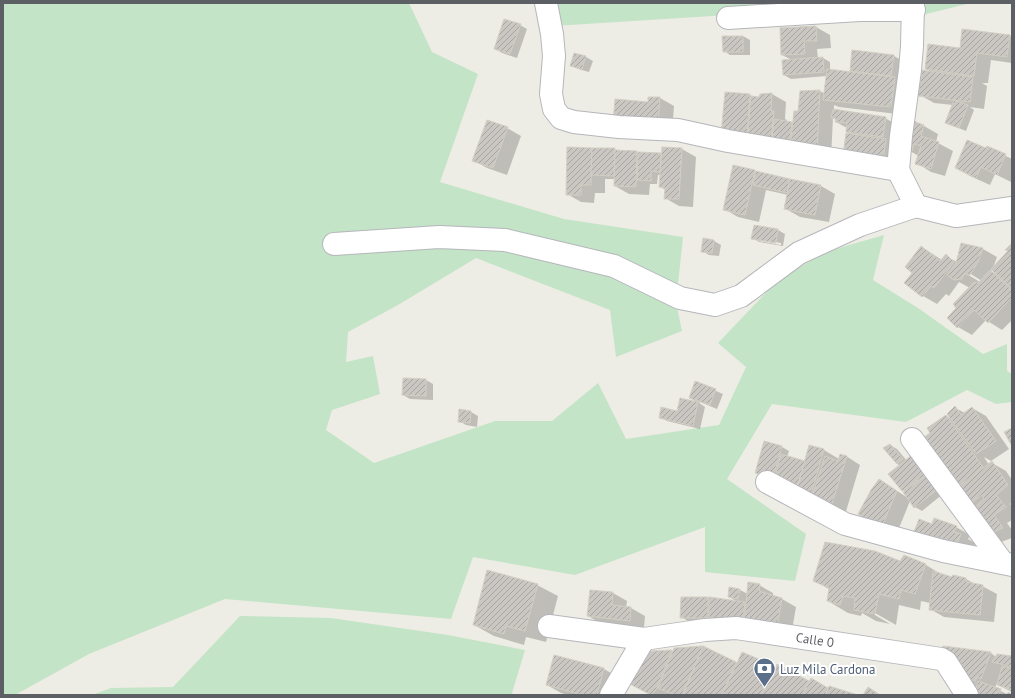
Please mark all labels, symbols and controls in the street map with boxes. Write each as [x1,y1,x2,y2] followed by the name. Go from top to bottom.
[795,629,835,651] street label: Calle 0
[751,656,777,689] bank icon: Luz Mila Cardona
[780,661,875,678] place label: Luz Mila Cardona

